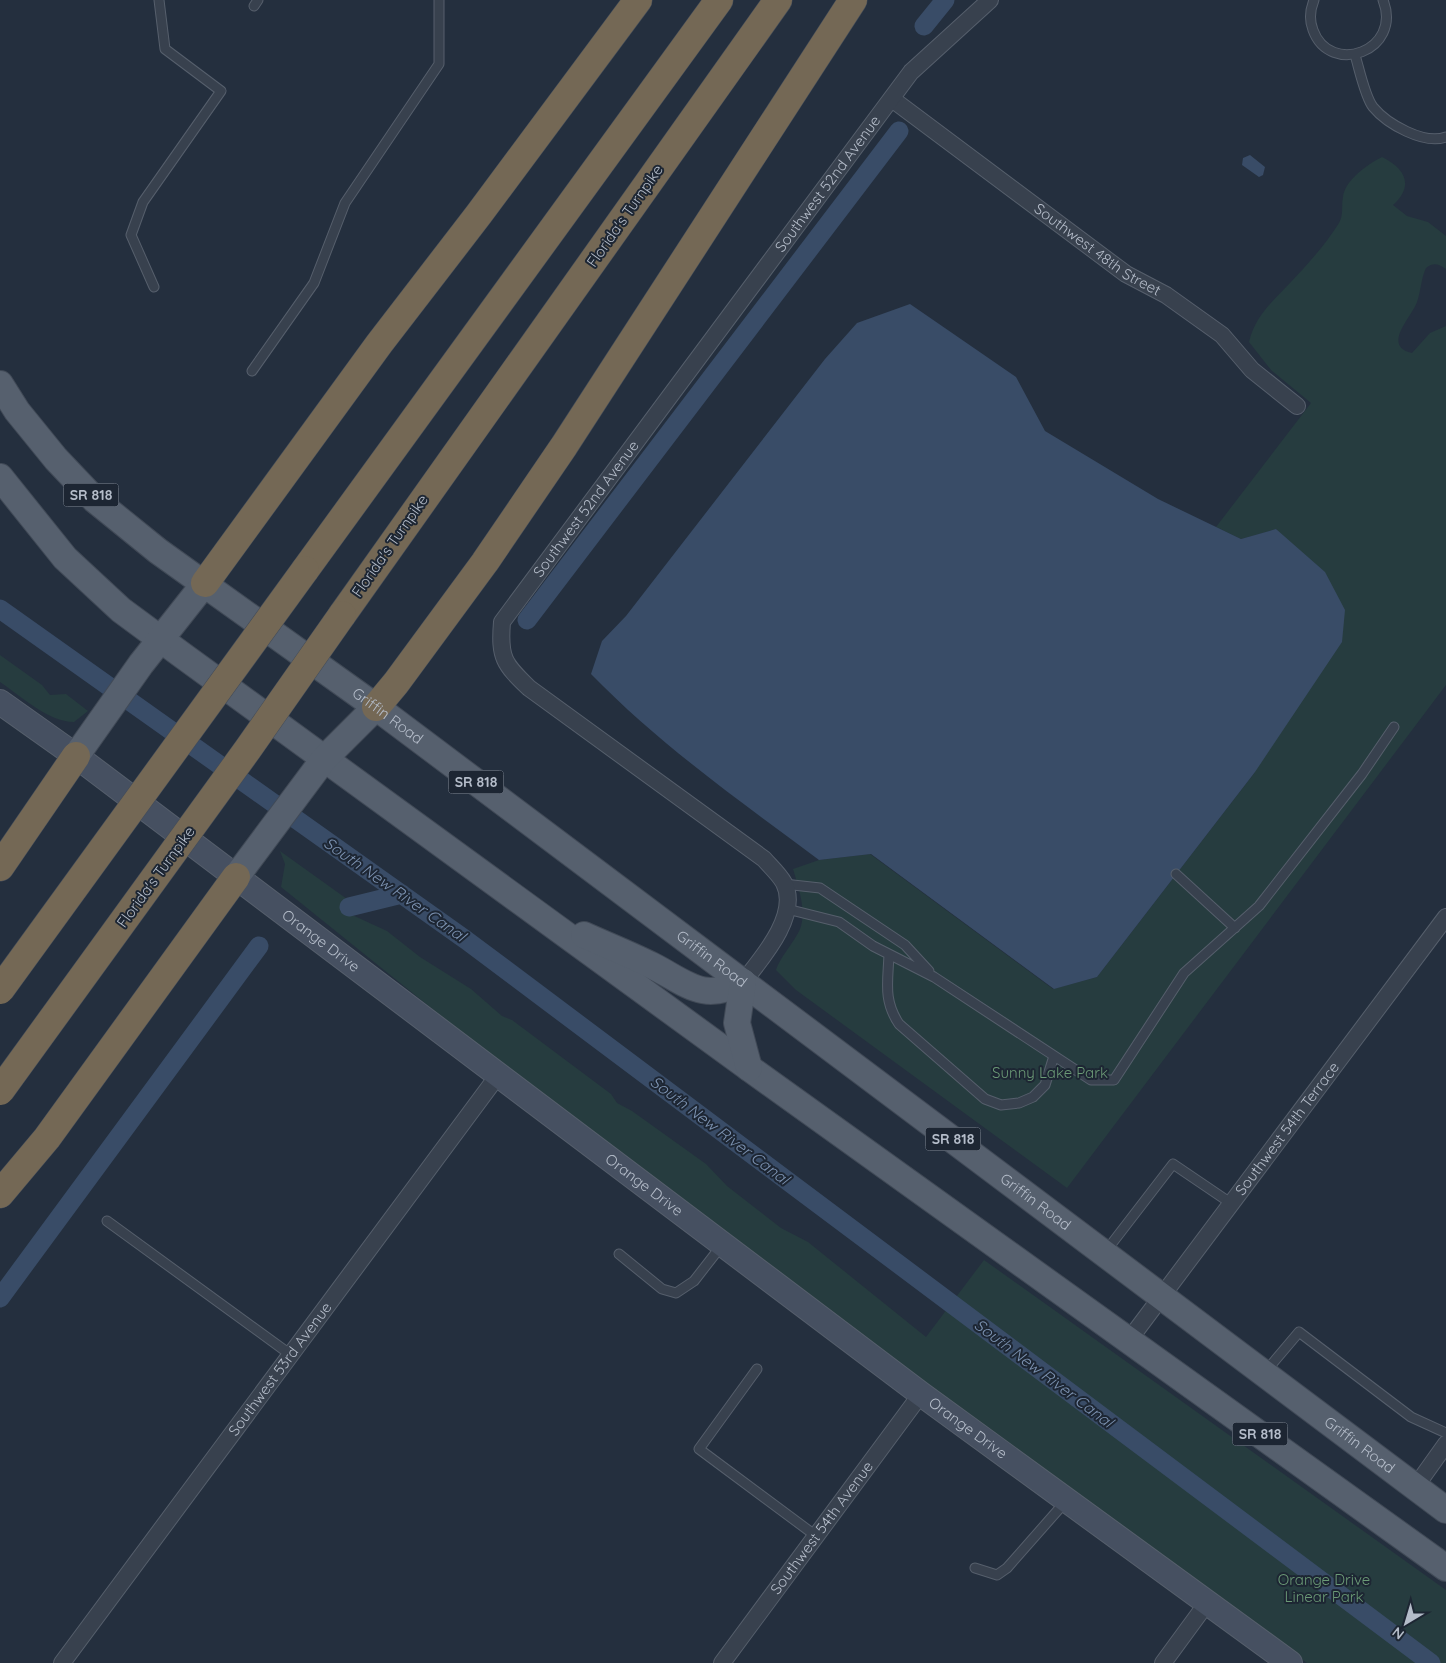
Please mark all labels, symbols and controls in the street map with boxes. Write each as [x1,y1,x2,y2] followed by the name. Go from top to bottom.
[770,112,884,256] street label: Southwest 52nd Avenue
[582,161,667,271] street label: Florida's Turnpike
[1031,199,1164,300] street label: Southwest 48th Street
[529,437,643,581] street label: Southwest 52nd Avenue
[64,484,118,506] road number: SR 818
[347,491,432,601] street label: Florida's Turnpike
[349,683,427,748] street label: Griffin Road
[448,770,504,794] road number: SR 818
[112,822,199,931] street label: Florida's Turnpike
[320,832,472,947] water label: South New River Canal
[278,905,364,976] street label: Orange Drive
[673,926,751,991] street label: Griffin Road
[1231,1058,1343,1199] street label: Southwest 54th Terrace
[992,1063,1108,1082] park label: Sunny Lake Park
[647,1071,795,1190] water label: South New River Canal
[926,1128,980,1150] road number: SR 818
[602,1149,687,1220] street label: Orange Drive
[997,1169,1075,1234] street label: Griffin Road
[224,1298,336,1439] street label: Southwest 53rd Avenue
[971,1314,1119,1433] water label: South New River Canal
[925,1393,1011,1463] street label: Orange Drive
[1321,1412,1399,1477] street label: Griffin Road
[1232,1422,1288,1446] road number: SR 818
[766,1457,877,1598] street label: Southwest 54th Avenue
[1278,1570,1370,1606] park label: Orange Drive Linear Park
[1381,1598,1431,1648] north arrow
[1388,1623,1408,1644] text: N

